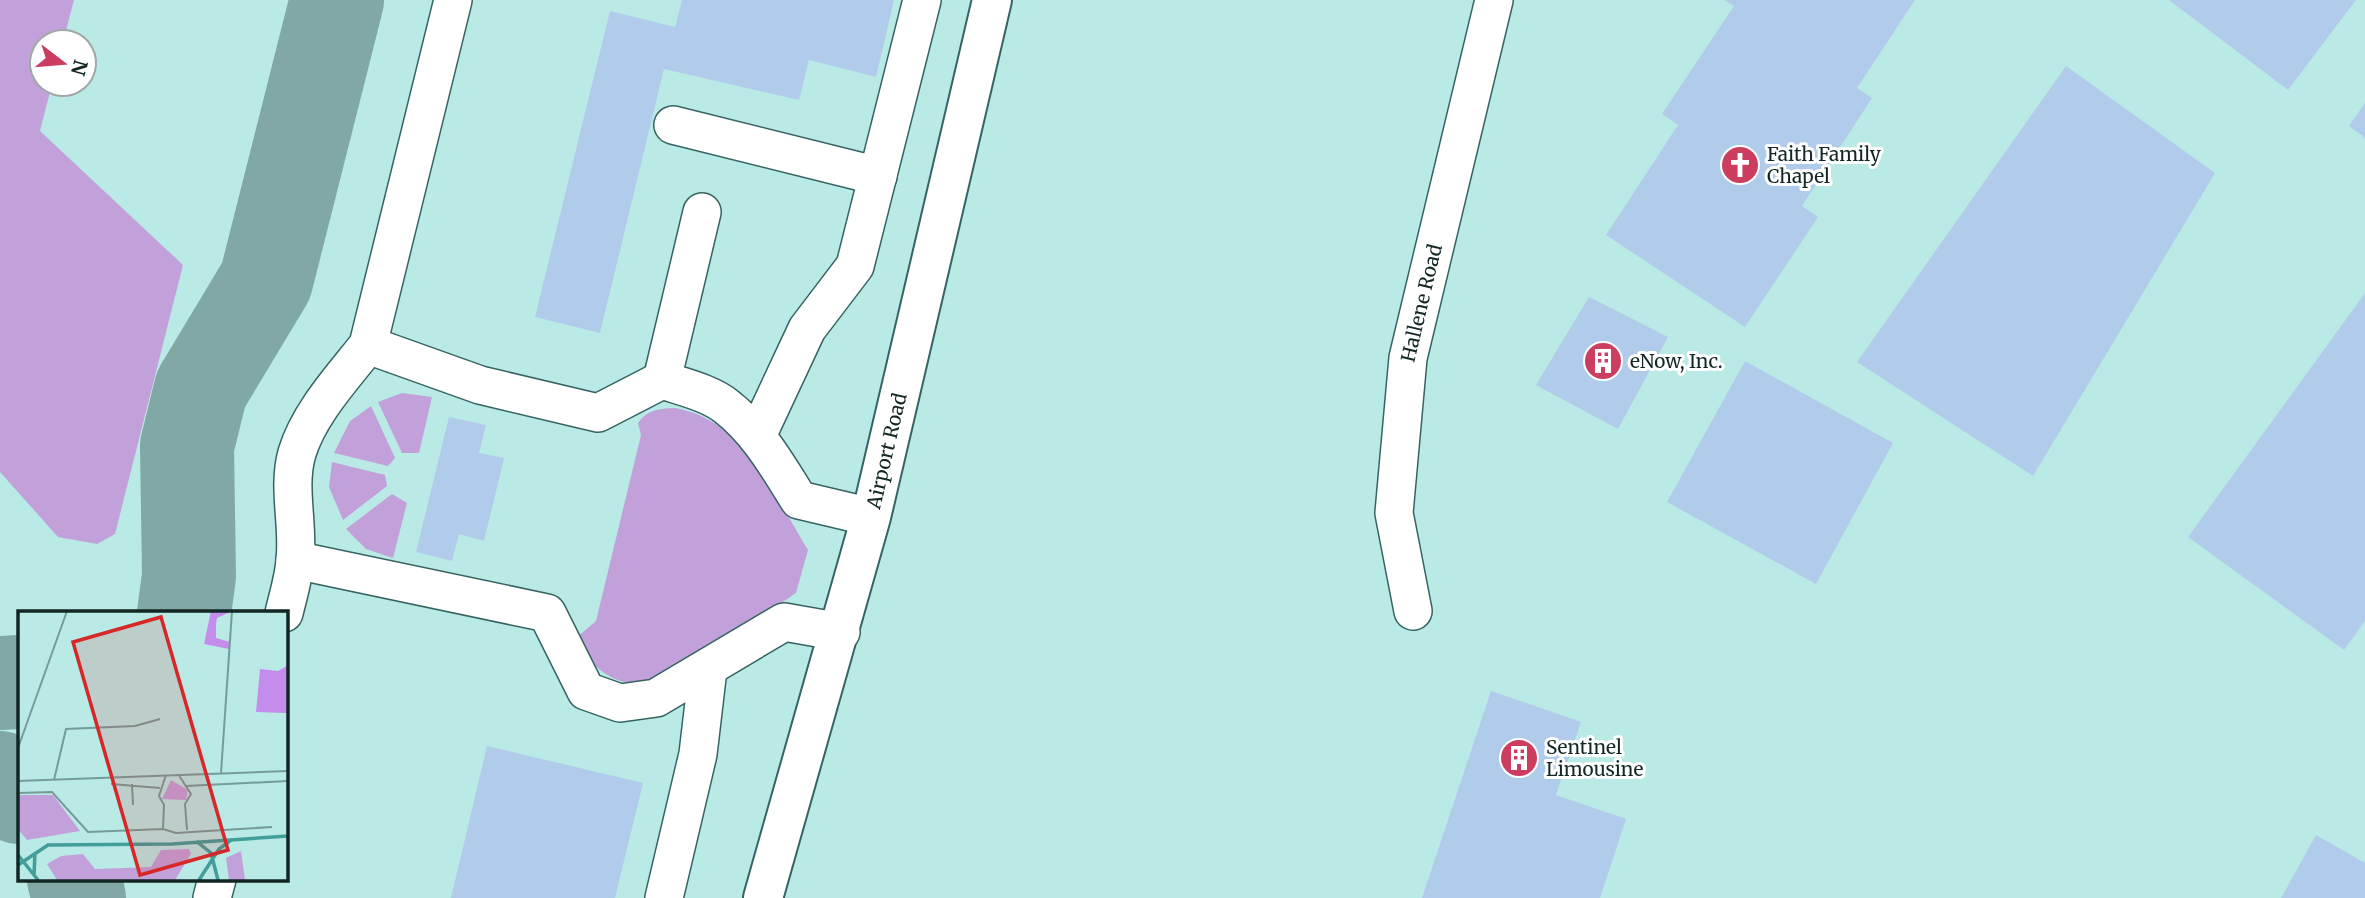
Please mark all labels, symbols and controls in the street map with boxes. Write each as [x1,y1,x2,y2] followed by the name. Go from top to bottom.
[28,28,98,98] north arrow
[66,57,93,78] text: N
[1767,142,1881,188] place label: Faith Family Chapel
[1719,144,1761,186] church icon: Faith Family Chapel
[1395,242,1447,364] street label: Hallene Road
[1582,340,1624,382] building icon: eNow, Inc.
[1630,349,1723,373] place label: eNow, Inc.
[861,391,912,512] street label: Airport Road
[18,611,287,880] inset map
[1546,735,1643,781] place label: Sentinel Limousine
[1498,737,1540,779] building icon: Sentinel Limousine

